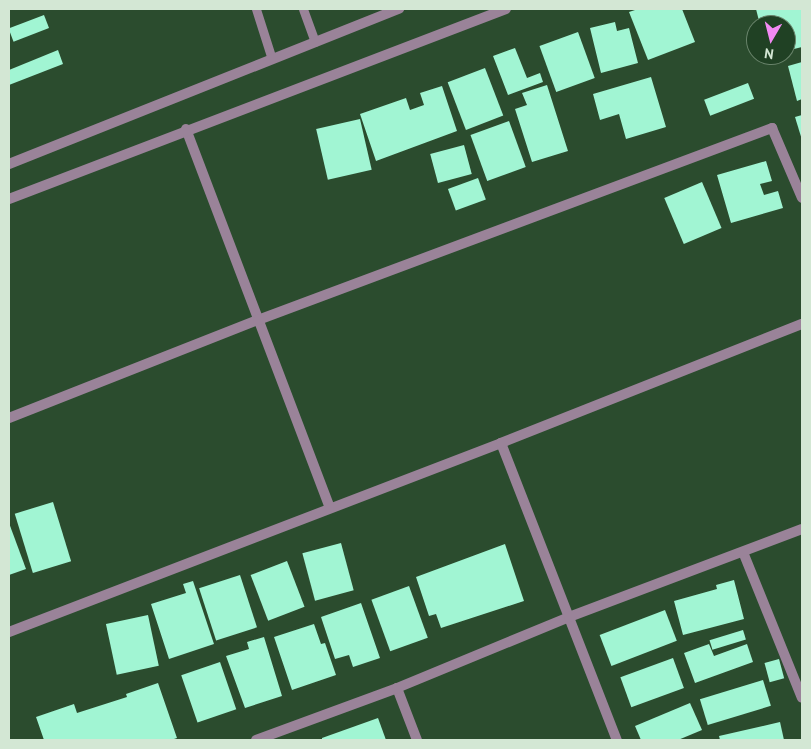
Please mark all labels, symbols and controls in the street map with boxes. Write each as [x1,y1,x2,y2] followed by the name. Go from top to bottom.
[746,15,796,65] north arrow
[763,44,775,63] text: N

